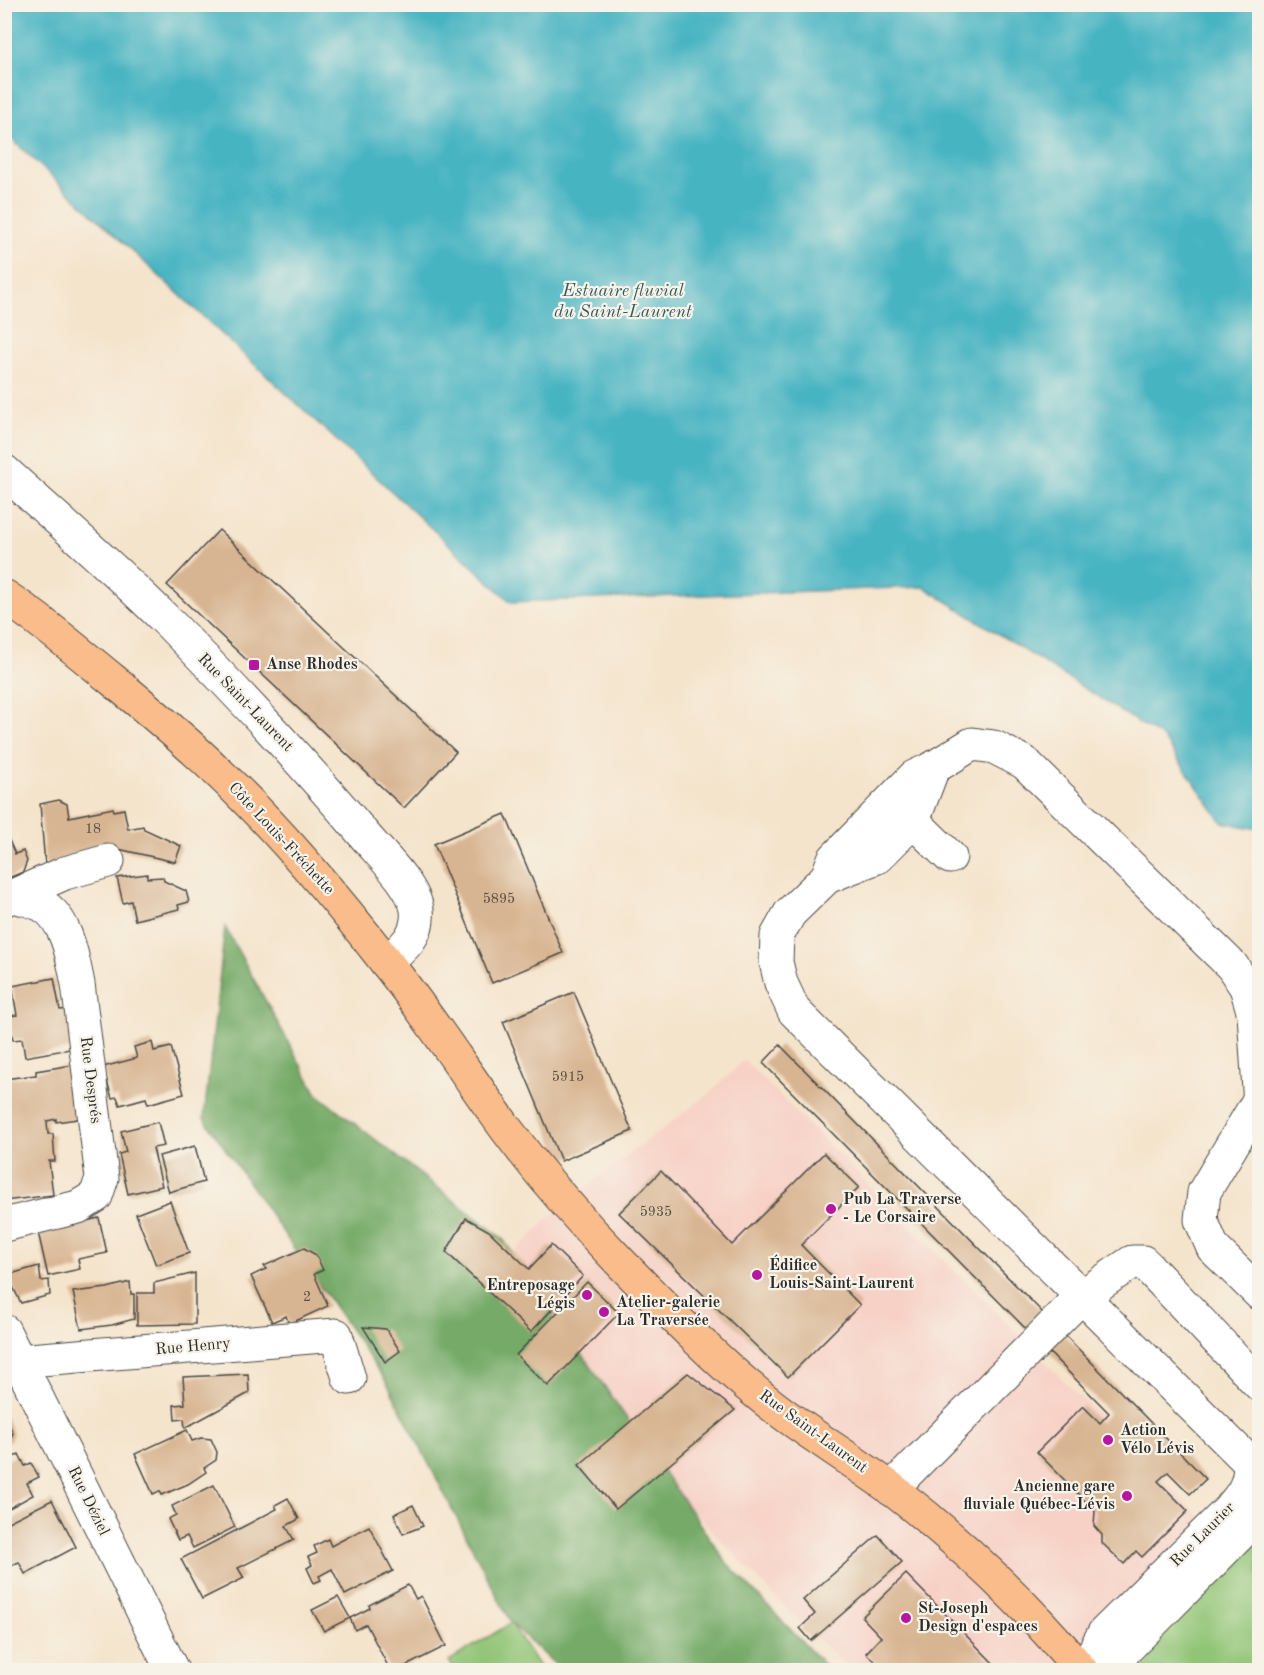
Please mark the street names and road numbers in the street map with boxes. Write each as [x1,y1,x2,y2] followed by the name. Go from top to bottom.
[194,651,296,755] street label: Rue Saint-Laurent
[225,780,337,898] street label: Côte Louis-Fréchette
[77,1035,103,1125] street label: Rue Després
[155,1336,232,1358] street label: Rue Henry
[756,1387,870,1477] street label: Rue Saint-Laurent
[64,1464,112,1538] street label: Rue Déziel
[1168,1499,1239,1570] street label: Rue Laurier

